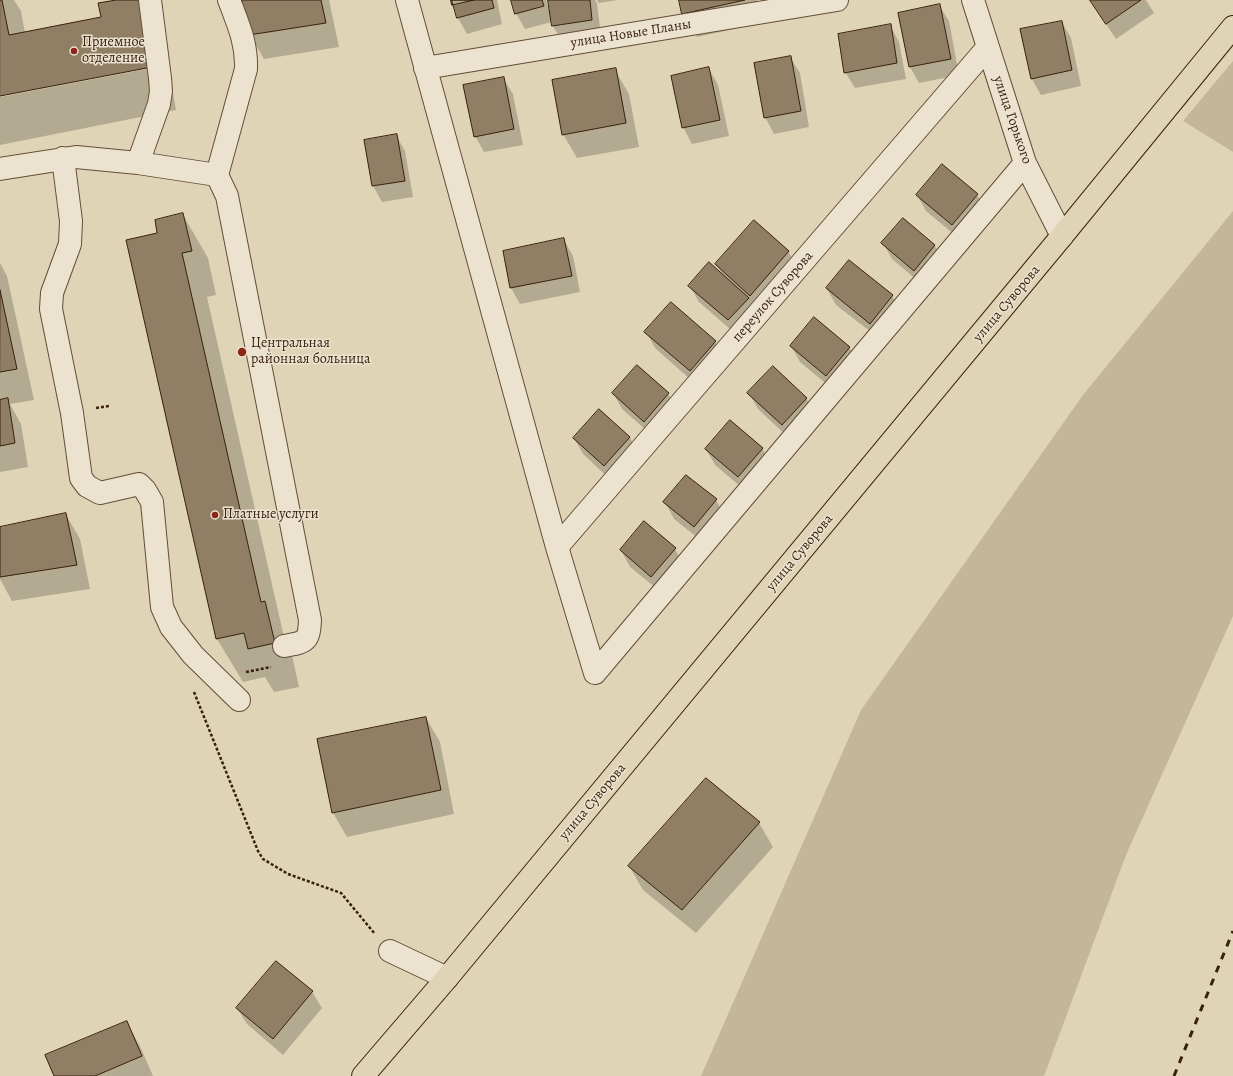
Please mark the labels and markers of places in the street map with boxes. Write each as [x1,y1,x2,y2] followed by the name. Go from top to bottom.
[82,35,145,68] place label: Приемное отделение
[69,46,79,56] marker: Приемное отделение
[251,336,370,368] place label: Центральная районная больница
[236,346,248,358] marker: Центральная районная больница
[223,507,319,523] place label: Платные услуги
[210,510,220,520] marker: Платные услуги

